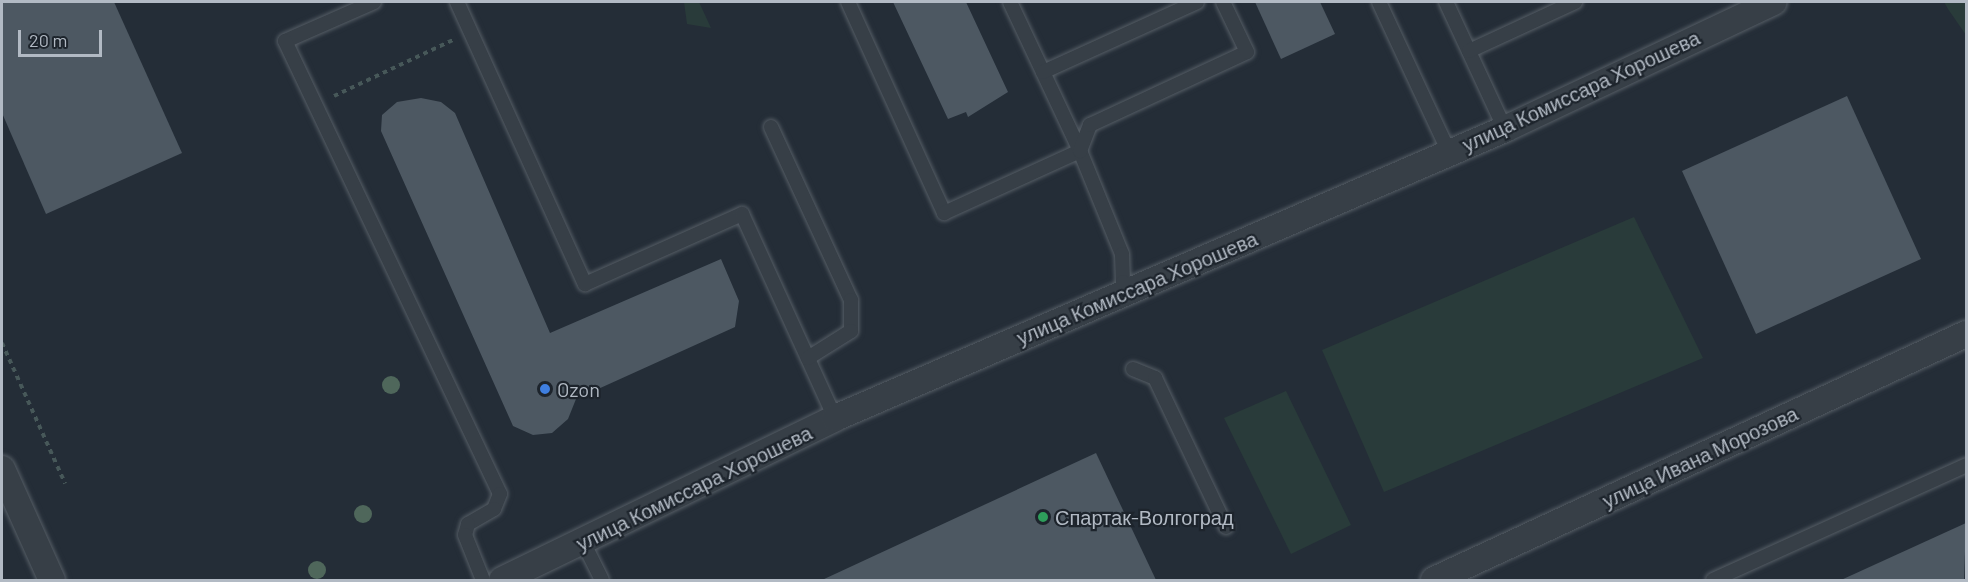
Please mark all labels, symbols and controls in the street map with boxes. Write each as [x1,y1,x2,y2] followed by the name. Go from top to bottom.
[21,18,105,56] scale bar
[1458,25,1704,157] street label: улица Комиссара Хорошева
[29,29,67,51] text: 20 m
[1013,226,1261,350] street label: улица Комиссара Хорошева
[557,377,600,401] place label: Ozon
[538,382,552,396] marker: Ozon
[1599,401,1801,513] street label: улица Ивана Морозова
[572,420,816,556] street label: улица Комиссара Хорошева
[1055,505,1234,529] place label: Спартак-Волгоград
[1036,510,1050,524] marker: Спартак-Волгоград

